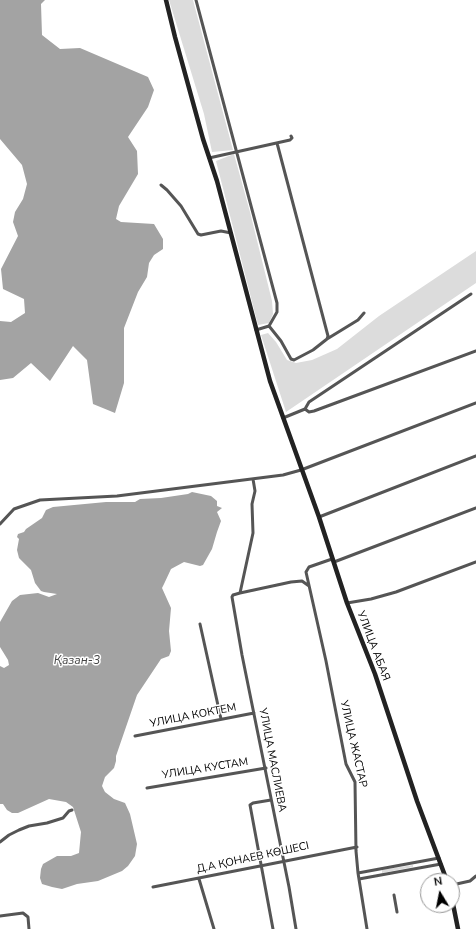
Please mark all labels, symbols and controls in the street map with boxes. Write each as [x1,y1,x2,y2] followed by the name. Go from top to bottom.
[354,609,392,683] street label: УЛИЦА АБАЯ
[54,654,100,668] water label: Қазан-3
[337,699,369,789] street label: УЛИЦА ЖАСТАР
[149,701,237,731] street label: УЛИЦА КОКТЕМ
[255,707,289,813] street label: УЛИЦА МАСЛИЕВА
[161,756,249,782] street label: УЛИЦА КУСТАМ
[196,840,310,876] street label: Д.А ҚОНАЕВ КӨШЕСІ
[420,873,460,913] north arrow
[433,874,443,890] text: N

